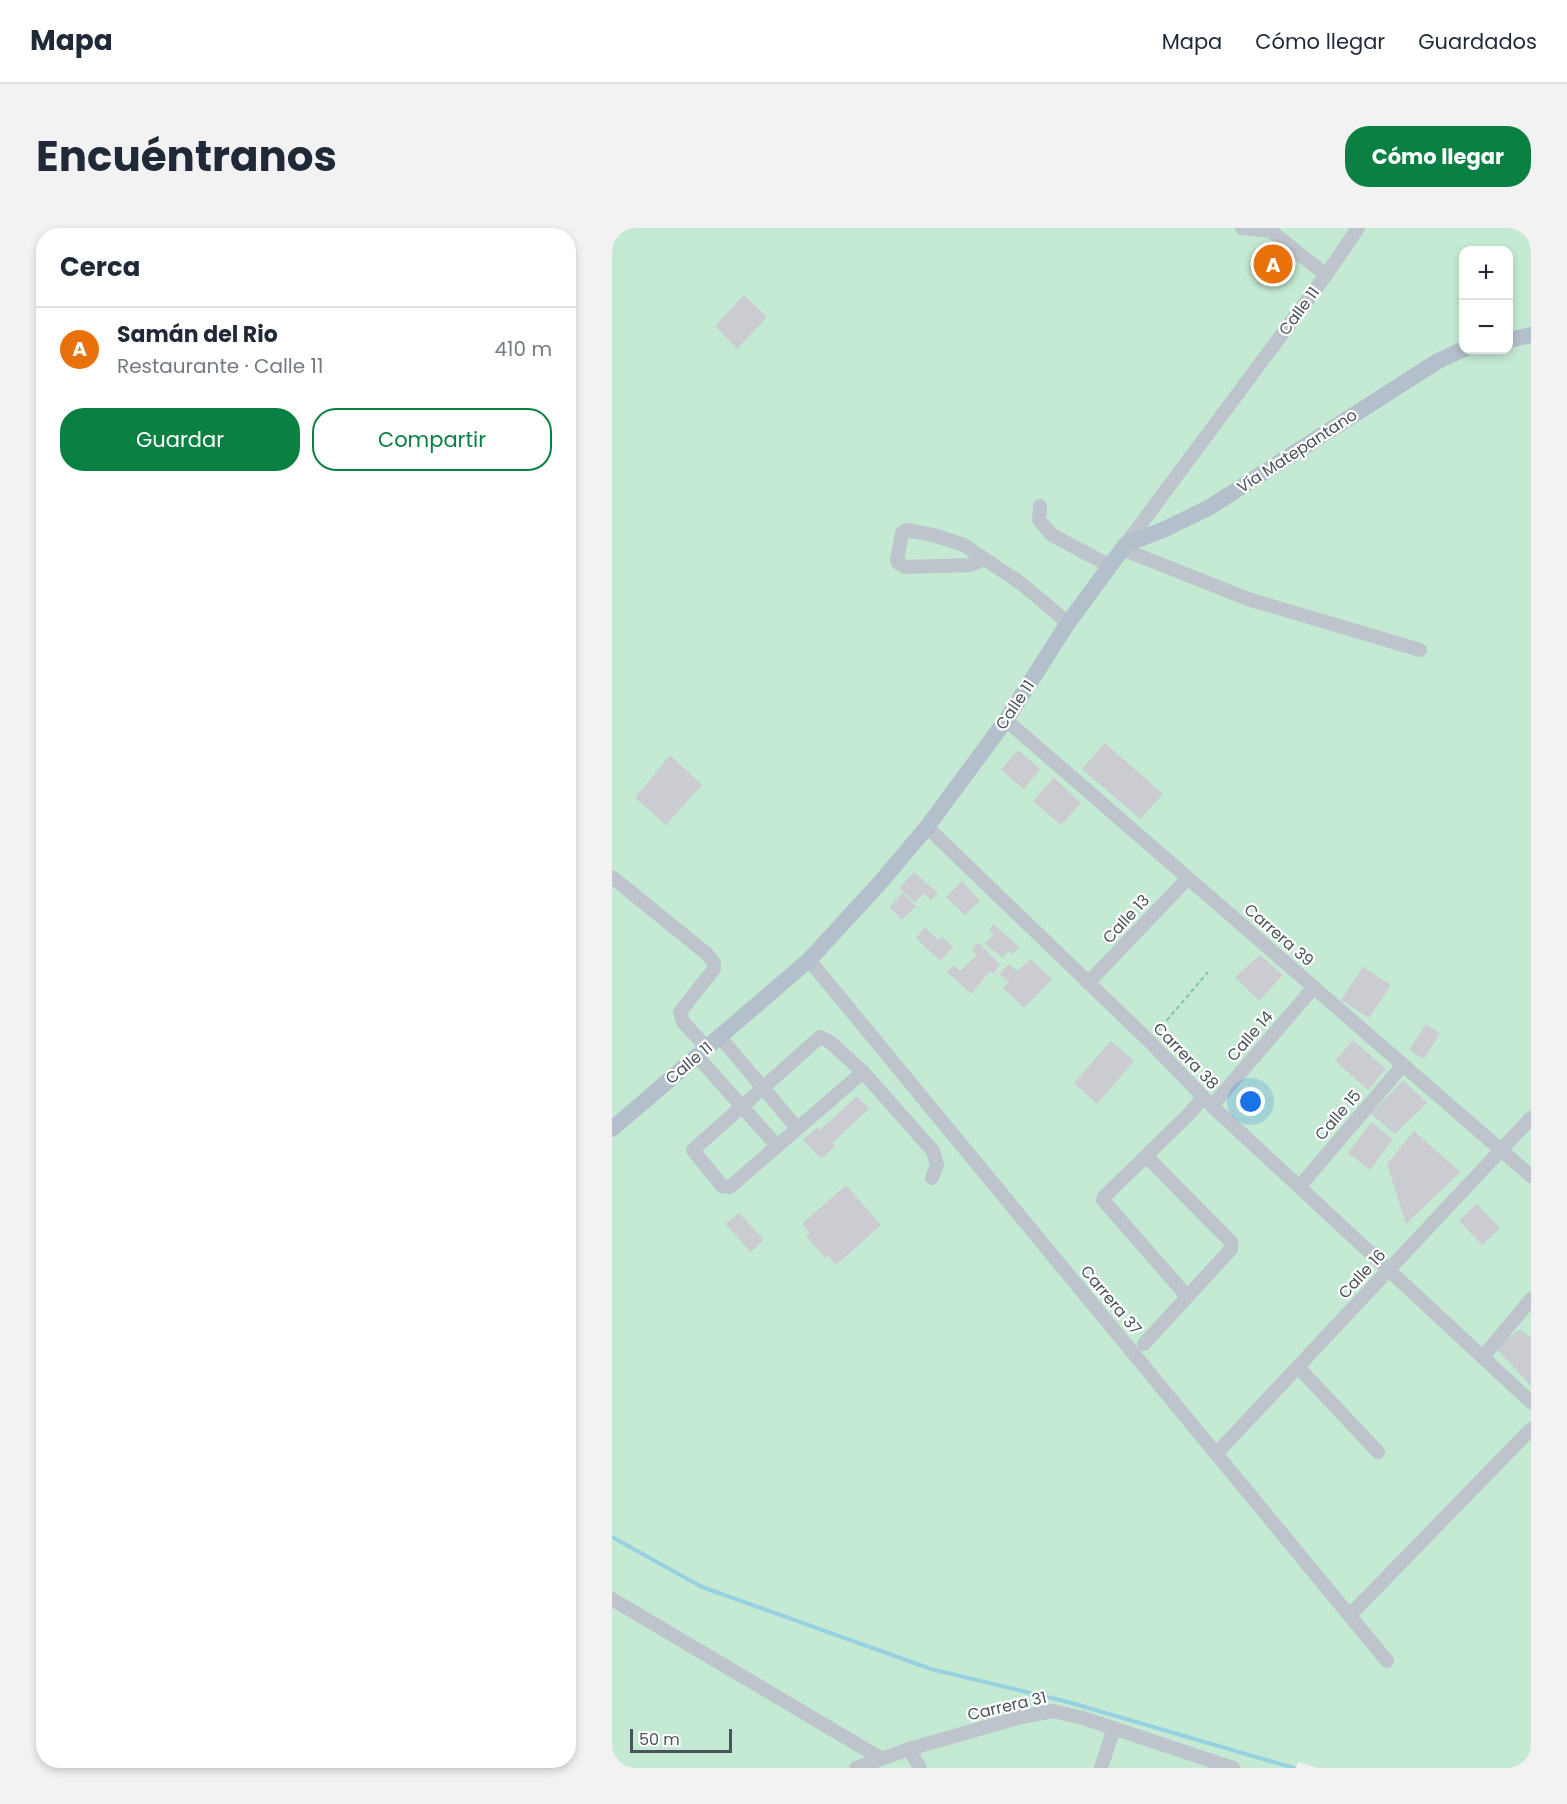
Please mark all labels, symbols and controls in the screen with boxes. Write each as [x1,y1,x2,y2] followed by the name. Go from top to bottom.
[30,21,113,60] text: Mapa
[1162,27,1222,56] text: Mapa
[1255,27,1385,56] text: Cómo llegar
[1418,27,1537,56] text: Guardados
[1345,126,1531,187] button: Cómo llegar
[36,127,337,186] text: Encuéntranos
[1254,242,1292,286] pin: A
[1459,246,1513,354] map controls
[1459,246,1513,300] button: +
[60,249,140,285] text: Cerca
[1273,282,1325,340] street label: Calle 11
[1459,300,1513,354] button: −
[117,319,278,350] text: Samán del Rio
[72,335,87,363] text: A
[495,335,552,363] text: 410 m
[117,352,323,380] text: Restaurante · Calle 11
[1232,403,1362,499] street label: Vía Matepantano
[60,408,300,471] button: Guardar
[312,408,552,471] button: Compartir
[990,676,1040,734] street label: Calle 11
[1097,889,1155,949] street label: Calle 13
[1239,898,1319,972] street label: Carrera 39
[1222,1006,1278,1066] street label: Calle 14
[1148,1017,1224,1095] street label: Carrera 38
[660,1036,718,1090] street label: Calle 11
[1310,1085,1366,1145] street label: Calle 15
[1236,1087,1265,1116] your location
[1333,1244,1391,1304] street label: Calle 16
[1075,1260,1147,1340] street label: Carrera 37
[965,1686,1049,1726] street label: Carrera 31
[630,1726,732,1754] scale bar
[639,1728,680,1751] text: 50 m

